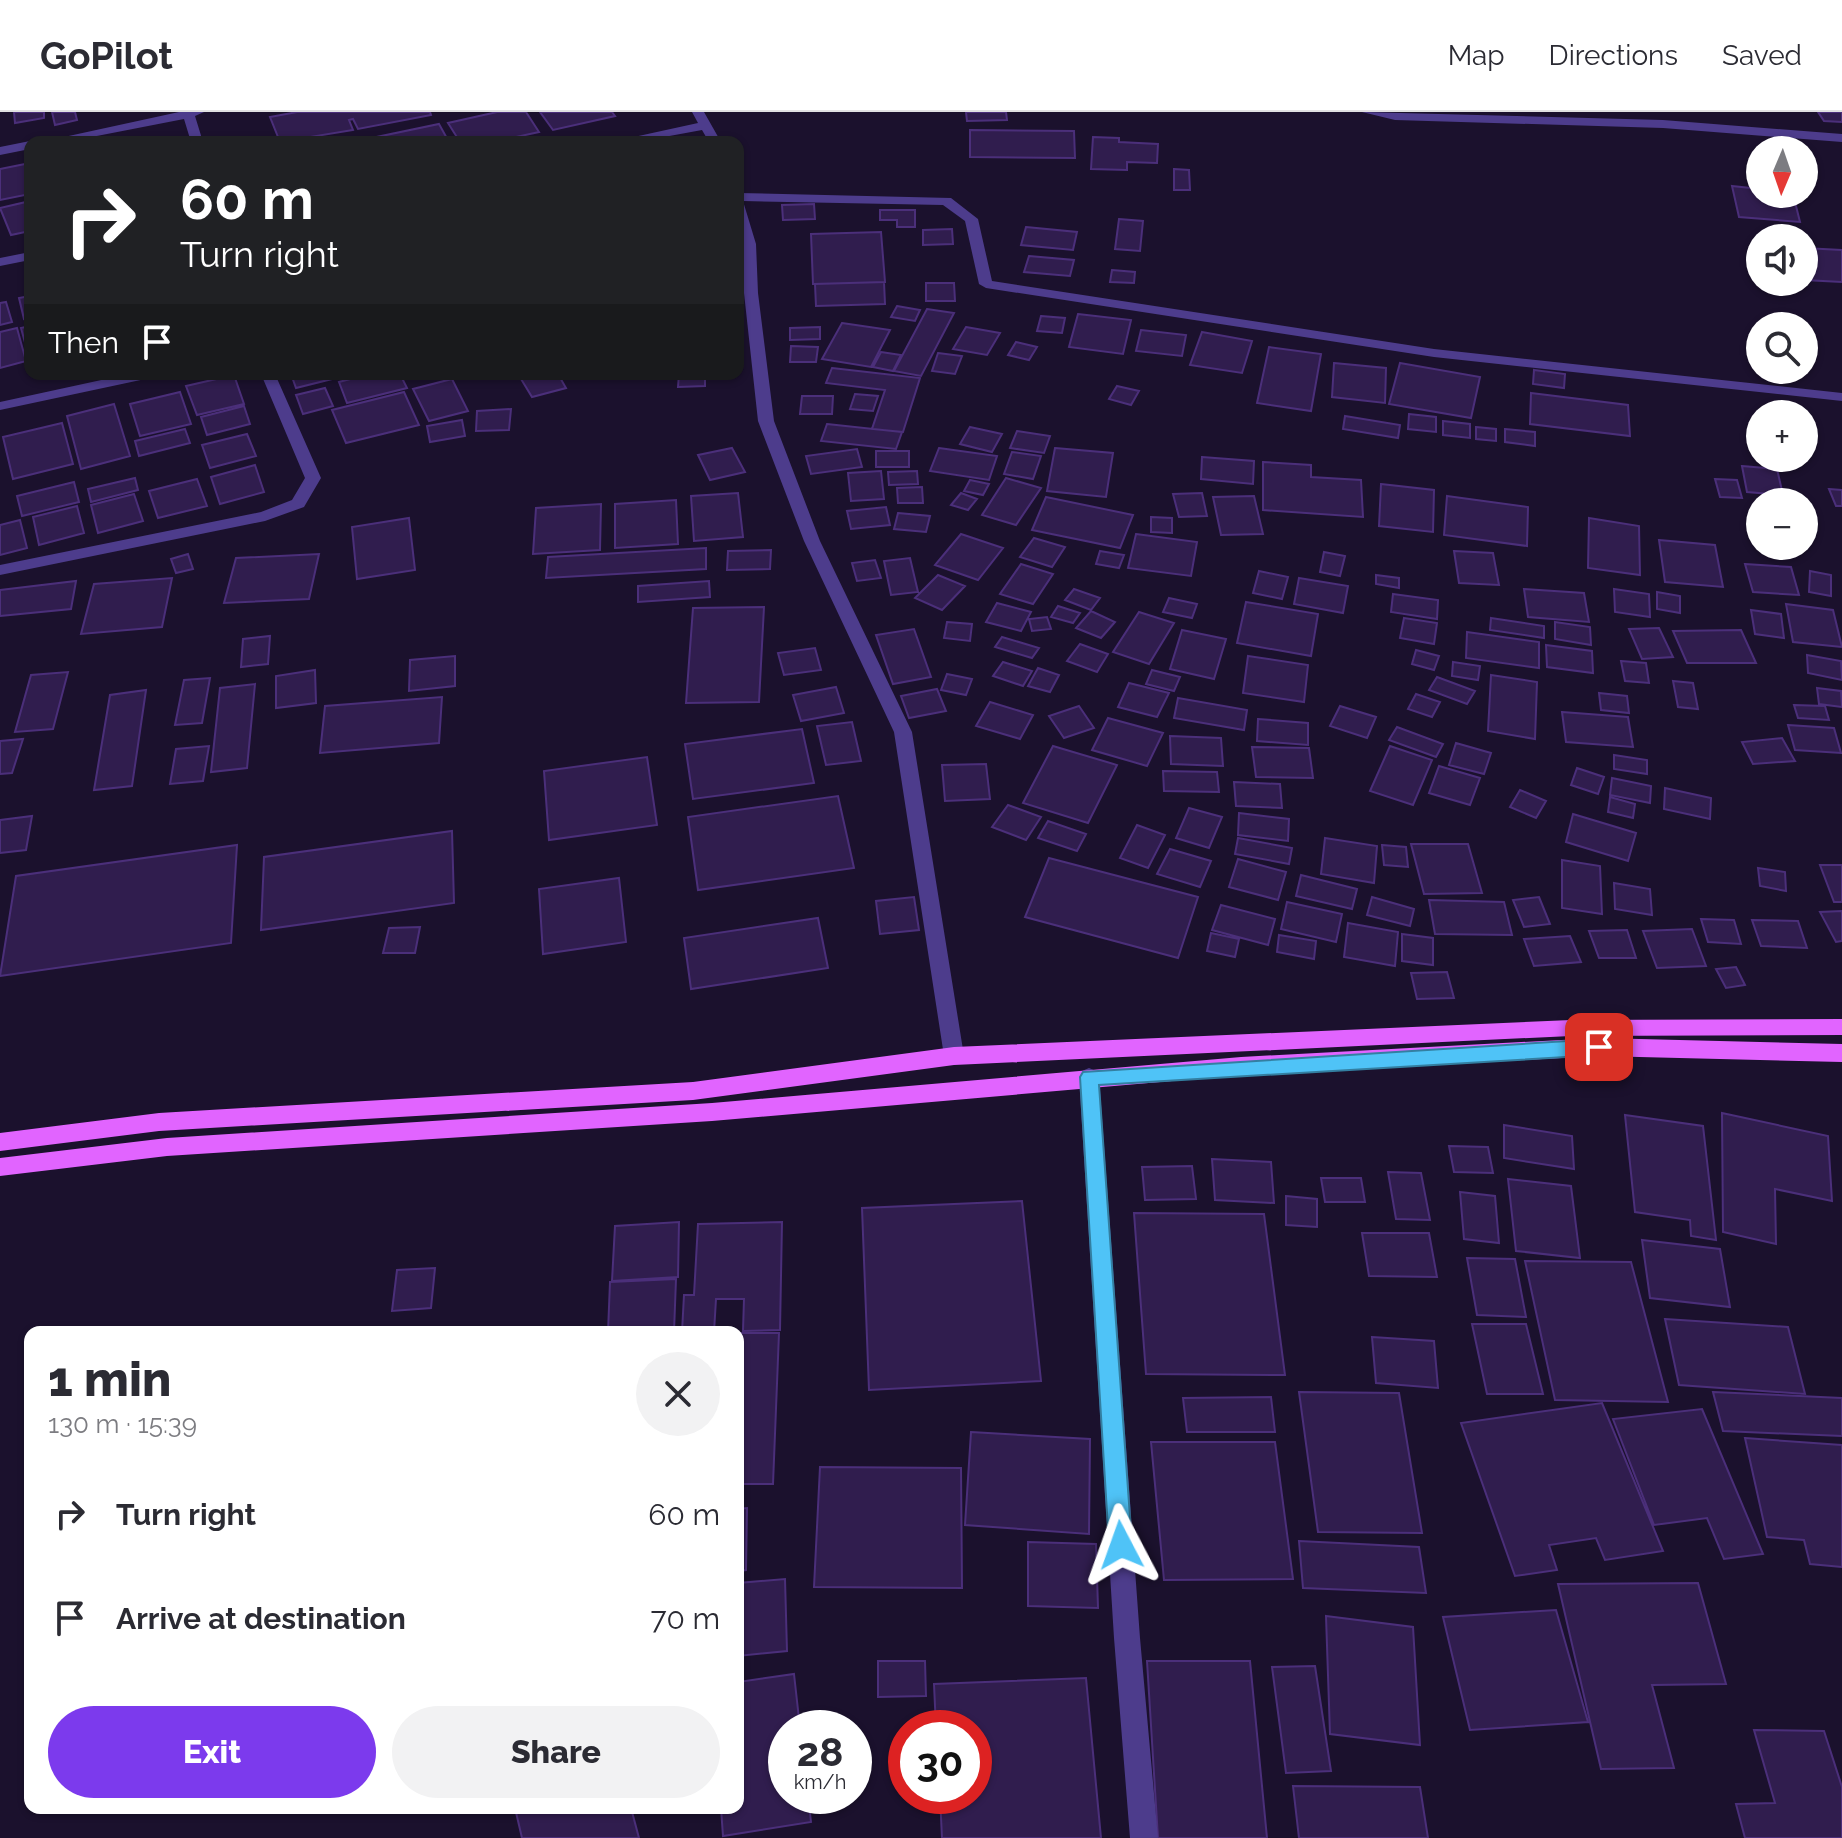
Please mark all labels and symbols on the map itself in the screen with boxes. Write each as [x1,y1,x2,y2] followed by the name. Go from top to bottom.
[1746,136,1818,208] north arrow
[1565,1013,1633,1081] pin
[1079,1503,1163,1587] position arrow
[888,1710,992,1814] speed limit sign: 30

